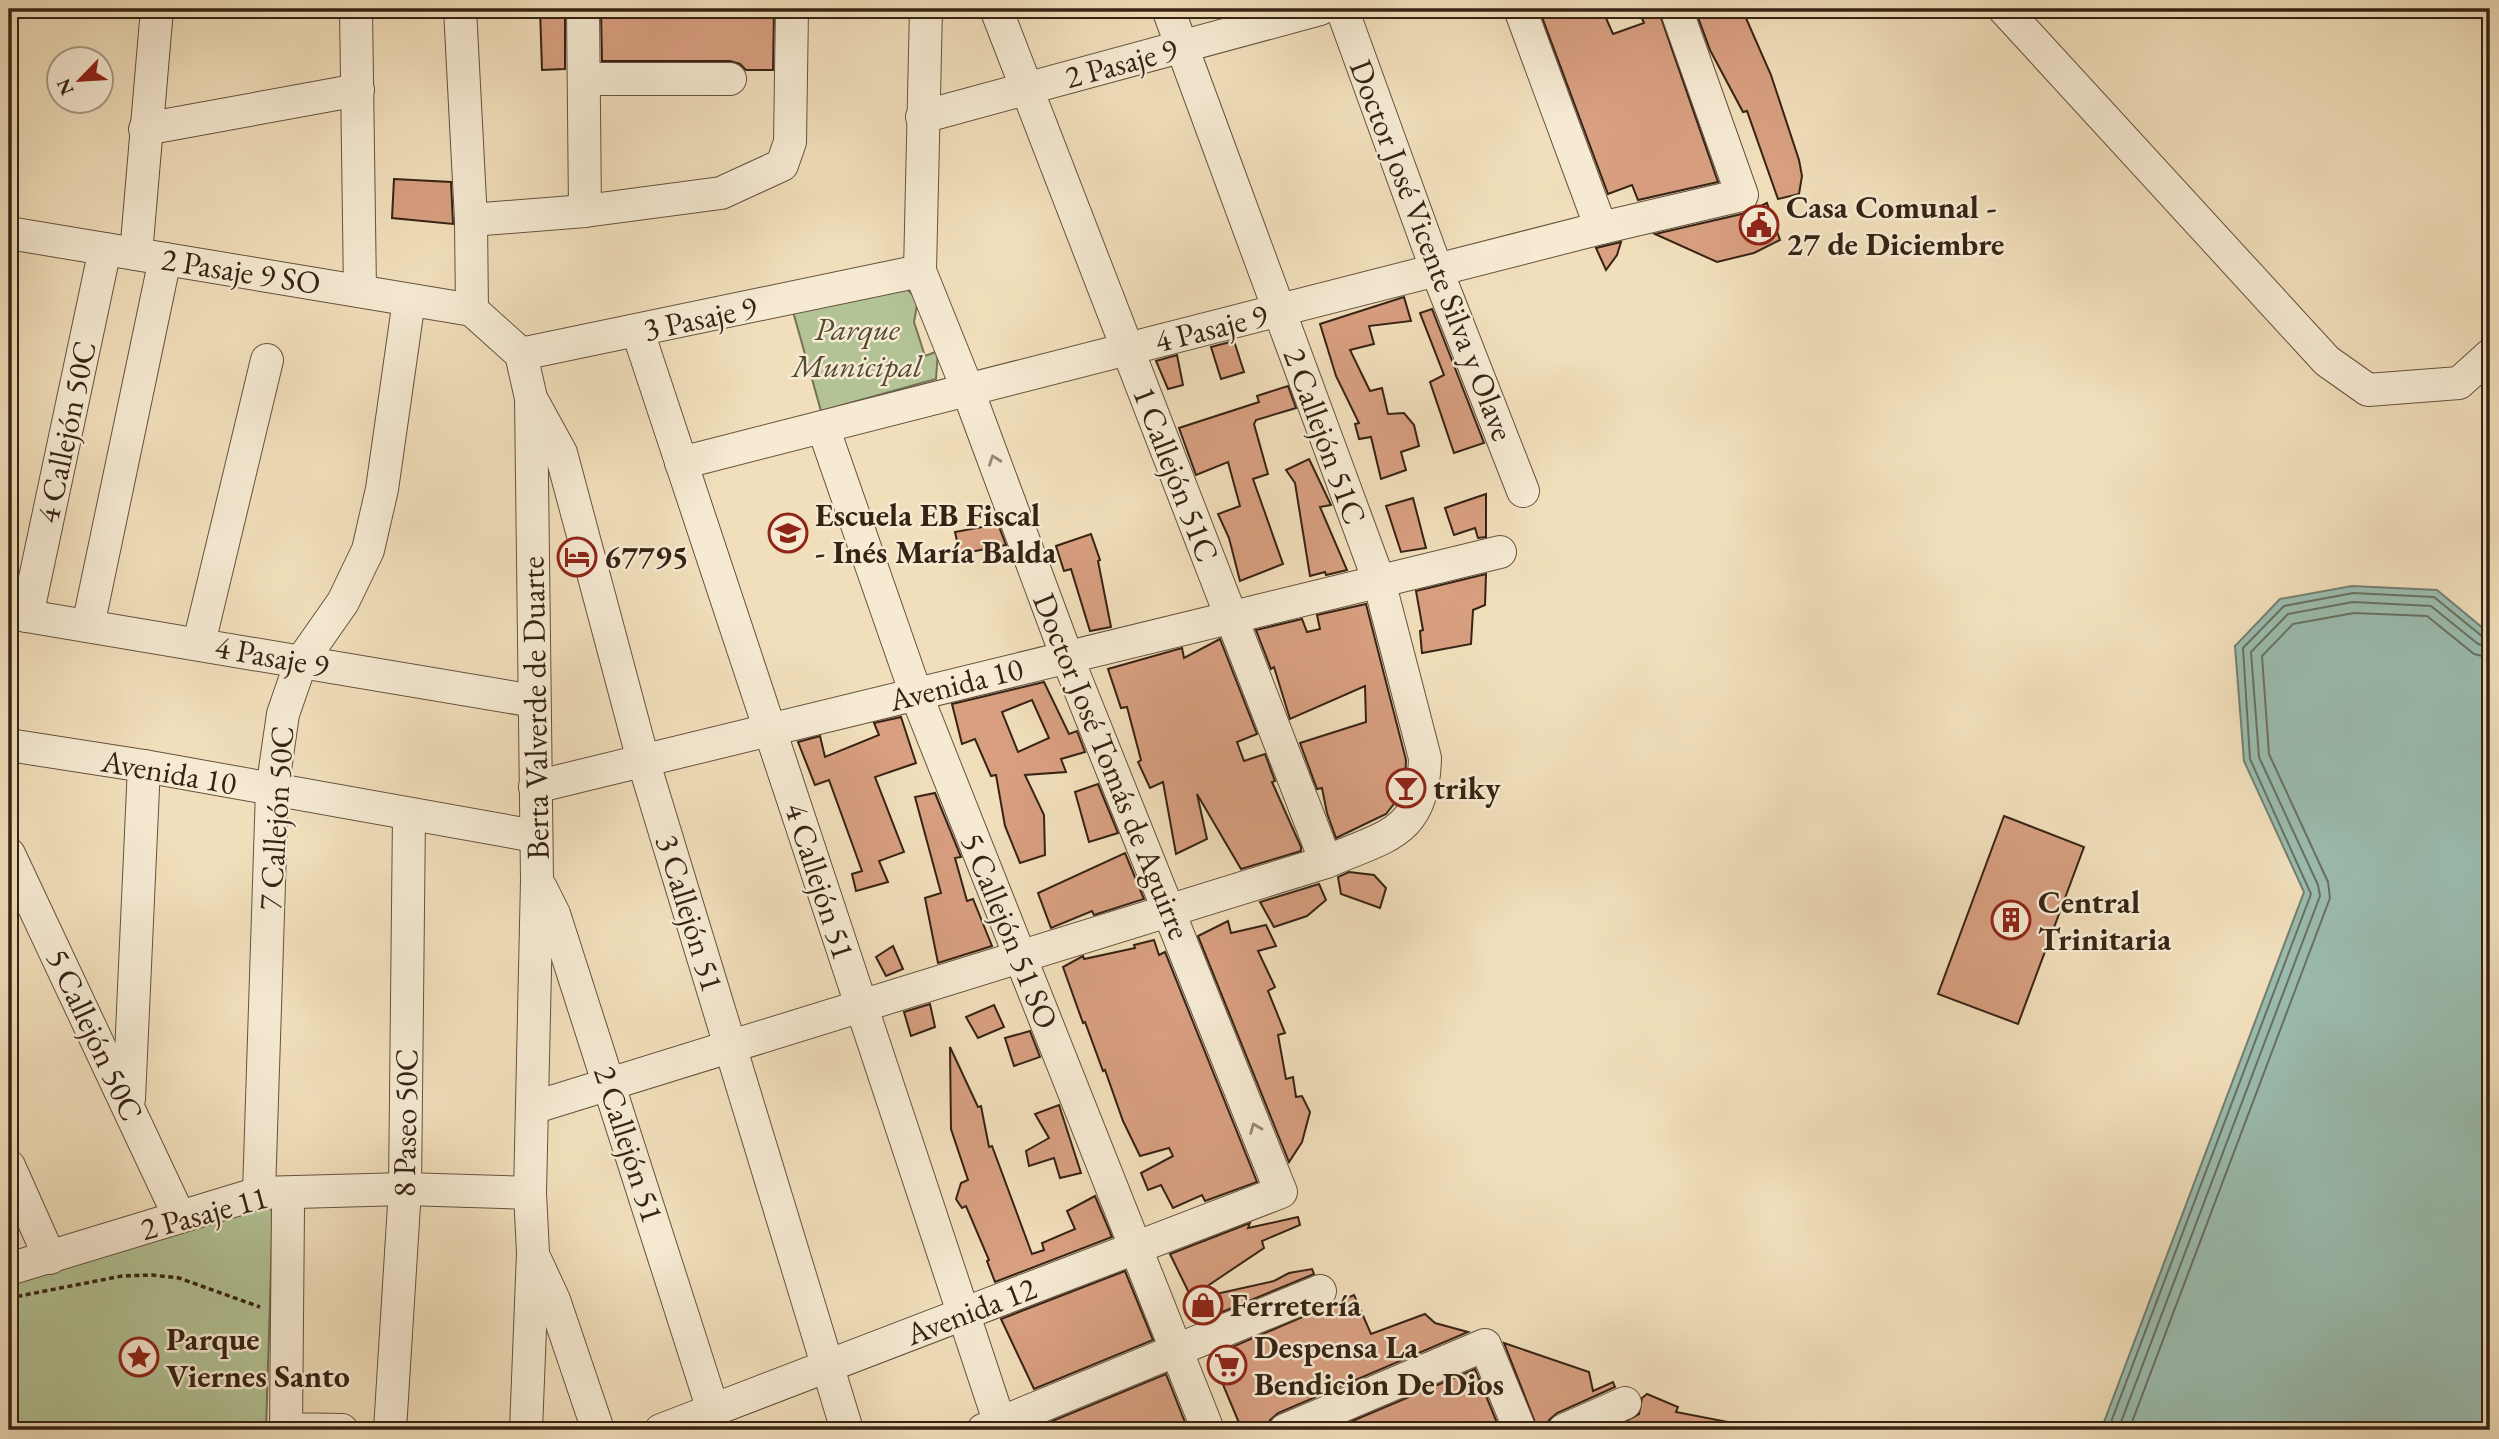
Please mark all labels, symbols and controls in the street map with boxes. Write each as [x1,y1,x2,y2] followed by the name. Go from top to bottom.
[1060,28,1182,98] street label: 2 Pasaje 9
[46,46,116,116] north arrow
[1340,54,1524,446] street label: Doctor José Vicente Silva y Olave
[50,74,80,99] text: N
[1786,186,2004,265] place label: Casa Comunal - 27 de Diciembre
[1738,204,1780,246] public building icon: Casa Comunal - 27 de Diciembre
[158,238,324,304] street label: 2 Pasaje 9 SO
[639,286,761,350] street label: 3 Pasaje 9
[1150,294,1272,362] street label: 4 Pasaje 9
[790,308,923,387] park label: Parque Municipal
[26,337,106,527] street label: 4 Callejón 50C
[1274,342,1376,530] street label: 2 Callejón 51C
[1123,380,1229,568] street label: 1 Callejón 51C
[988,455,1002,467] one-way arrow
[815,494,1057,573] place label: Escuela EB Fiscal - Inés María Balda
[767,512,809,554] school or university icon: Escuela EB Fiscal - Inés María Balda
[556,536,598,578] hotel icon: 67795
[604,536,689,578] place label: 67795
[511,556,559,860] street label: Berta Valverde de Duarte
[1023,587,1201,945] street label: Doctor José Tomás de Aguirre
[212,625,332,687] street label: 4 Pasaje 9
[884,647,1027,721] street label: Avenida 10
[249,724,303,912] street label: 7 Callejón 50C
[97,739,240,805] street label: Avenida 10
[1385,767,1427,809] bar icon: triky
[1433,767,1501,809] place label: triky
[775,797,865,965] street label: 4 Callejón 51
[952,827,1068,1035] street label: 5 Callejón 51 SO
[646,829,734,997] street label: 3 Callejón 51
[2038,881,2172,960] place label: Central Trinitaria
[1990,899,2032,941] building icon: Central Trinitaria
[37,942,153,1128] street label: 5 Callejón 50C
[383,1048,427,1198] street label: 8 Paseo 50C
[584,1060,674,1228] street label: 2 Callejón 51
[1250,1123,1264,1135] one-way arrow
[136,1176,272,1250] street label: 2 Pasaje 11
[899,1267,1043,1355] street label: Avenida 12
[1182,1284,1224,1326] shop icon: Ferretería
[1230,1284,1362,1326] place label: Ferretería
[166,1318,350,1397] place label: Parque Viernes Santo
[1254,1326,1504,1405] place label: Despensa La Bendicion De Dios
[118,1336,160,1378] place icon: Parque Viernes Santo
[1206,1344,1248,1386] supermarket icon: Despensa La Bendicion De Dios

